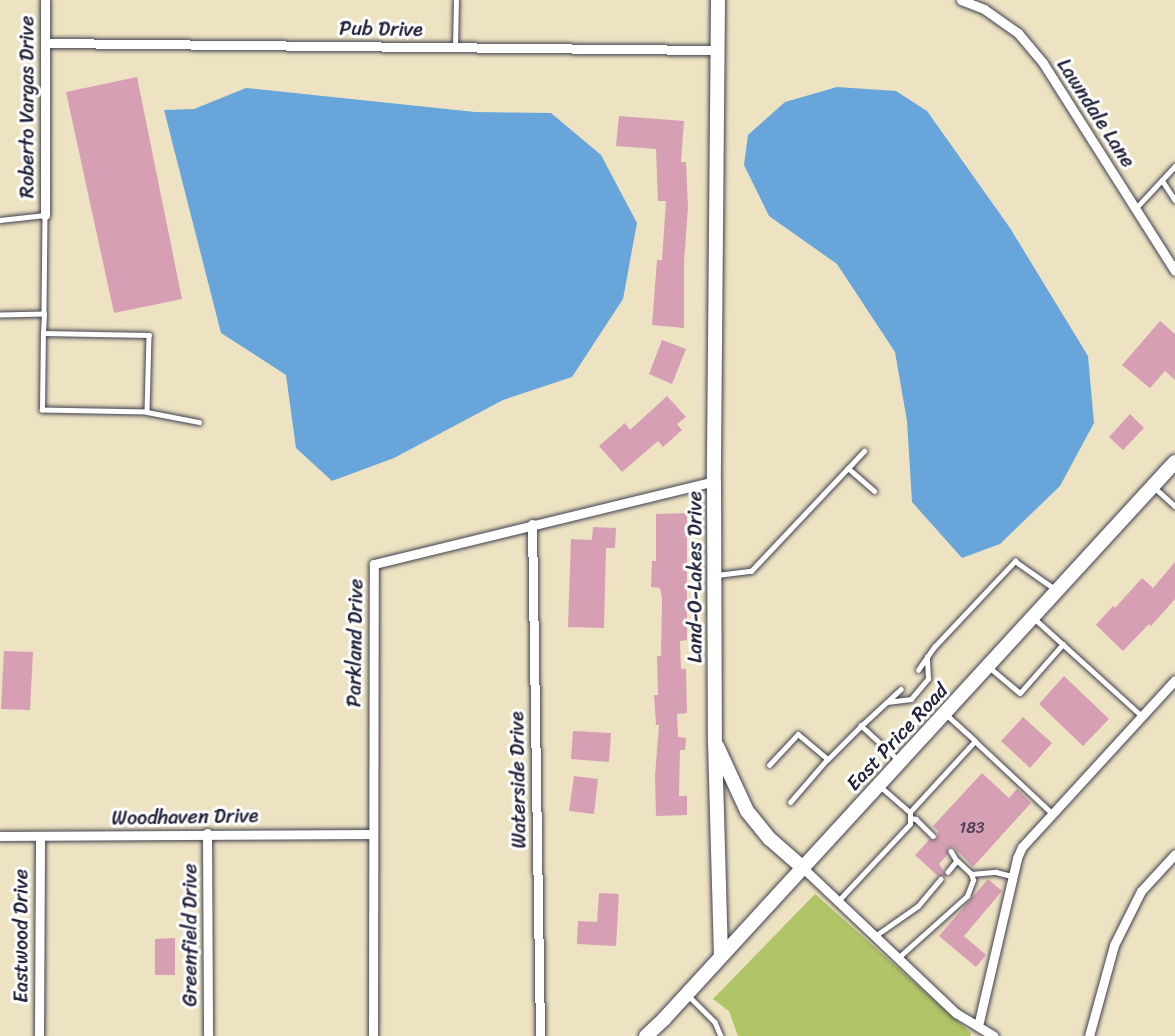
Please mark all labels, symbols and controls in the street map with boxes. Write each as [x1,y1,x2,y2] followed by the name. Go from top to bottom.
[15,16,39,198] street label: Roberto Vargas Drive
[339,16,423,42] street label: Pub Drive
[1052,54,1140,172] street label: Lawndale Lane
[683,491,707,663] street label: Land-O-Lakes Drive
[342,579,368,707] street label: Parkland Drive
[841,678,953,796] street label: East Price Road
[505,711,531,849] street label: Waterside Drive
[111,804,259,830] street label: Woodhaven Drive
[959,818,985,838] house number: 183
[178,863,202,1007] street label: Greenfield Drive
[9,869,33,1003] street label: Eastwood Drive

